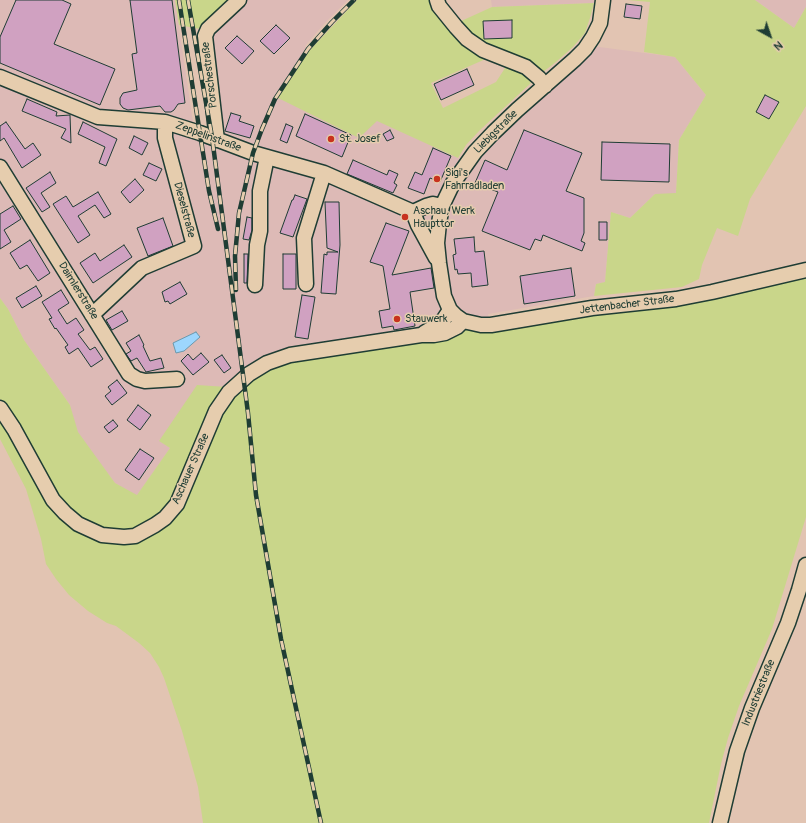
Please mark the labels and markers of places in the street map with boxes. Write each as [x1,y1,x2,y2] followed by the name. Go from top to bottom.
[339,132,381,146] place label: St. Josef
[326,134,336,144] marker: St. Josef
[445,166,504,192] place label: Sigi's Fahrradladen
[432,174,442,184] marker: Sigi's Fahrradladen
[413,204,475,230] place label: Aschau, Werk Haupttor
[400,212,410,222] marker: Aschau, Werk Haupttor
[405,312,448,326] place label: Stauwerk
[392,314,402,324] marker: Stauwerk

